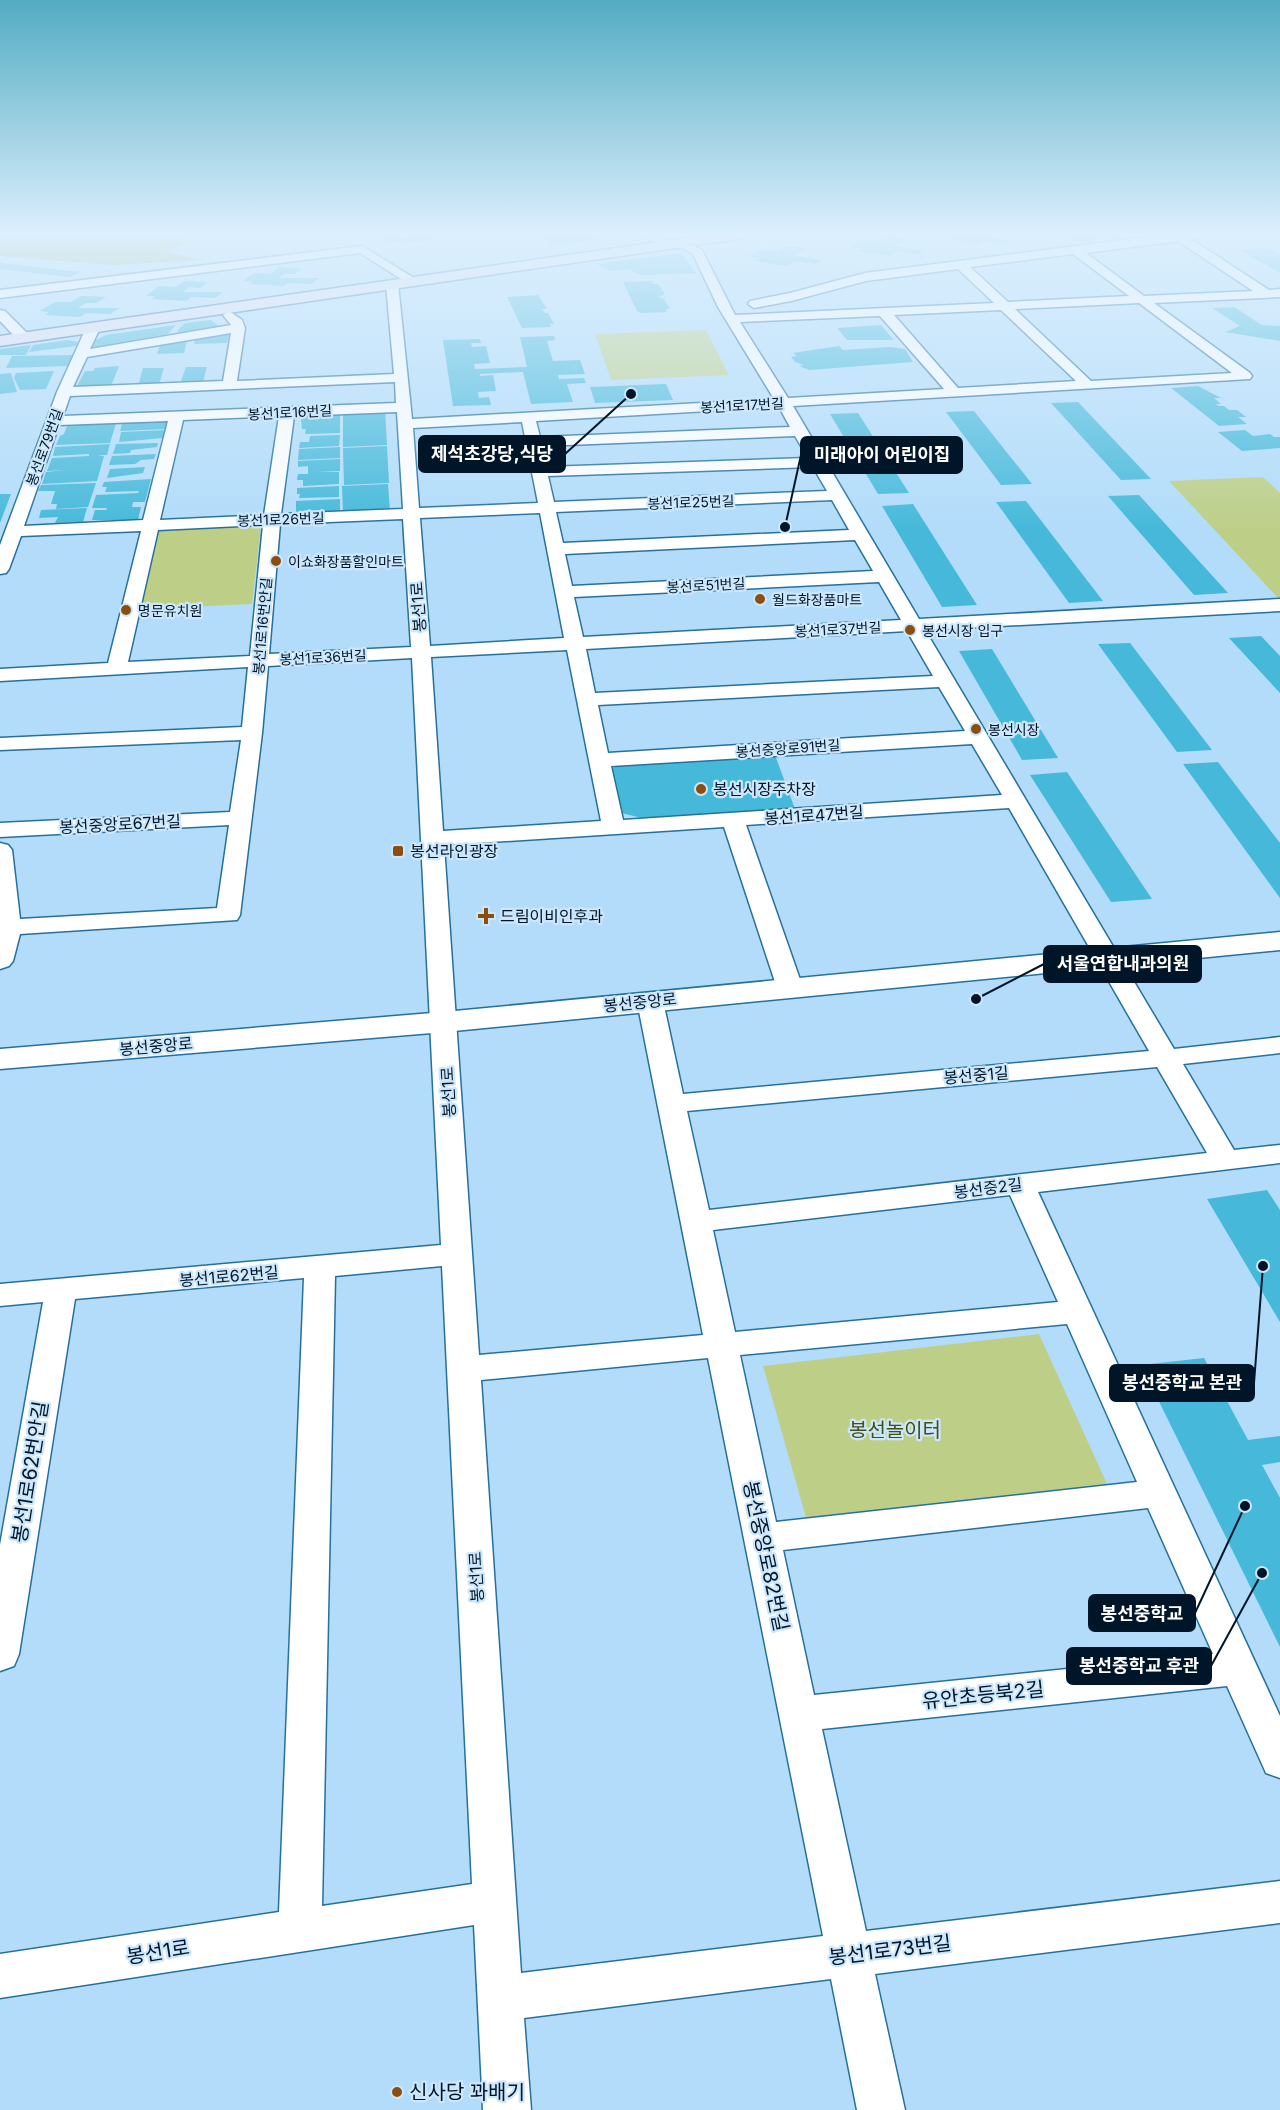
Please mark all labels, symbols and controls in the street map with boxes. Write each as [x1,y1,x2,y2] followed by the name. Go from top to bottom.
[700,394,784,416] street label: 봉선1로17번길
[247,401,333,423] street label: 봉선1로16번길
[22,406,66,488] street label: 봉선로79번길
[419,436,565,472] callout: 제석초강당,식당
[801,437,962,473] callout: 미래아이 어린이집
[431,443,553,464] text: 제석초강당,식당
[814,444,950,465] text: 미래아이 어린이집
[647,492,735,512] street label: 봉선1로25번길
[237,509,325,529] street label: 봉선1로26번길
[288,553,404,570] place label: 이쇼화장품할인마트
[269,554,283,568] marker: 이쇼화장품할인마트
[666,574,746,596] street label: 봉선로51번길
[249,577,275,675] street label: 봉선1로16번안길
[406,581,430,633] street label: 봉선1로
[772,591,862,608] place label: 월드화장품마트
[753,592,767,606] marker: 월드화장품마트
[138,602,202,619] place label: 명문유치원
[119,603,133,617] marker: 명문유치원
[794,618,882,640] street label: 봉선1로37번길
[922,622,1003,639] place label: 봉선시장 입구
[903,623,917,637] marker: 봉선시장 입구
[279,646,367,668] street label: 봉선1로36번길
[988,721,1040,738] place label: 봉선시장
[969,722,983,736] marker: 봉선시장
[735,736,841,760] street label: 봉선중앙로91번길
[713,779,816,799] place label: 봉선시장주차장
[694,782,708,796] marker: 봉선시장주차장
[764,802,864,828] street label: 봉선1로47번길
[59,811,181,837] street label: 봉선중앙로67번길
[410,841,499,861] place label: 봉선라인광장
[391,844,405,858] marker: 봉선라인광장
[500,906,603,926] place label: 드림이비인후과
[477,907,495,925] marker: 드림이비인후과
[1044,946,1201,982] callout: 서울연합내과의원
[1057,953,1189,974] text: 서울연합내과의원
[602,988,678,1016] street label: 봉선중앙로
[118,1033,194,1059] street label: 봉선중앙로
[943,1062,1009,1088] street label: 봉선중1길
[437,1066,459,1118] street label: 봉선1로
[953,1174,1023,1202] street label: 봉선중2길
[178,1262,280,1290] street label: 봉선1로62번길
[1110,1365,1254,1401] callout: 봉선중학교 본관
[1122,1372,1243,1393] text: 봉선중학교 본관
[7,1399,53,1545] street label: 봉선1로62번안길
[849,1418,941,1442] park label: 봉선놀이터
[738,1478,794,1634] street label: 봉선중앙로82번길
[465,1551,487,1603] street label: 봉선1로
[1089,1595,1195,1631] callout: 봉선중학교
[1101,1603,1183,1624] text: 봉선중학교
[1067,1648,1211,1684] callout: 봉선중학교 후관
[1079,1655,1200,1676] text: 봉선중학교 후관
[921,1677,1045,1713] street label: 유안초등북2길
[827,1931,953,1969] street label: 봉선1로73번길
[125,1935,191,1969] street label: 봉선1로
[409,2080,525,2104] place label: 신사당 꽈배기
[390,2085,404,2099] marker: 신사당 꽈배기

